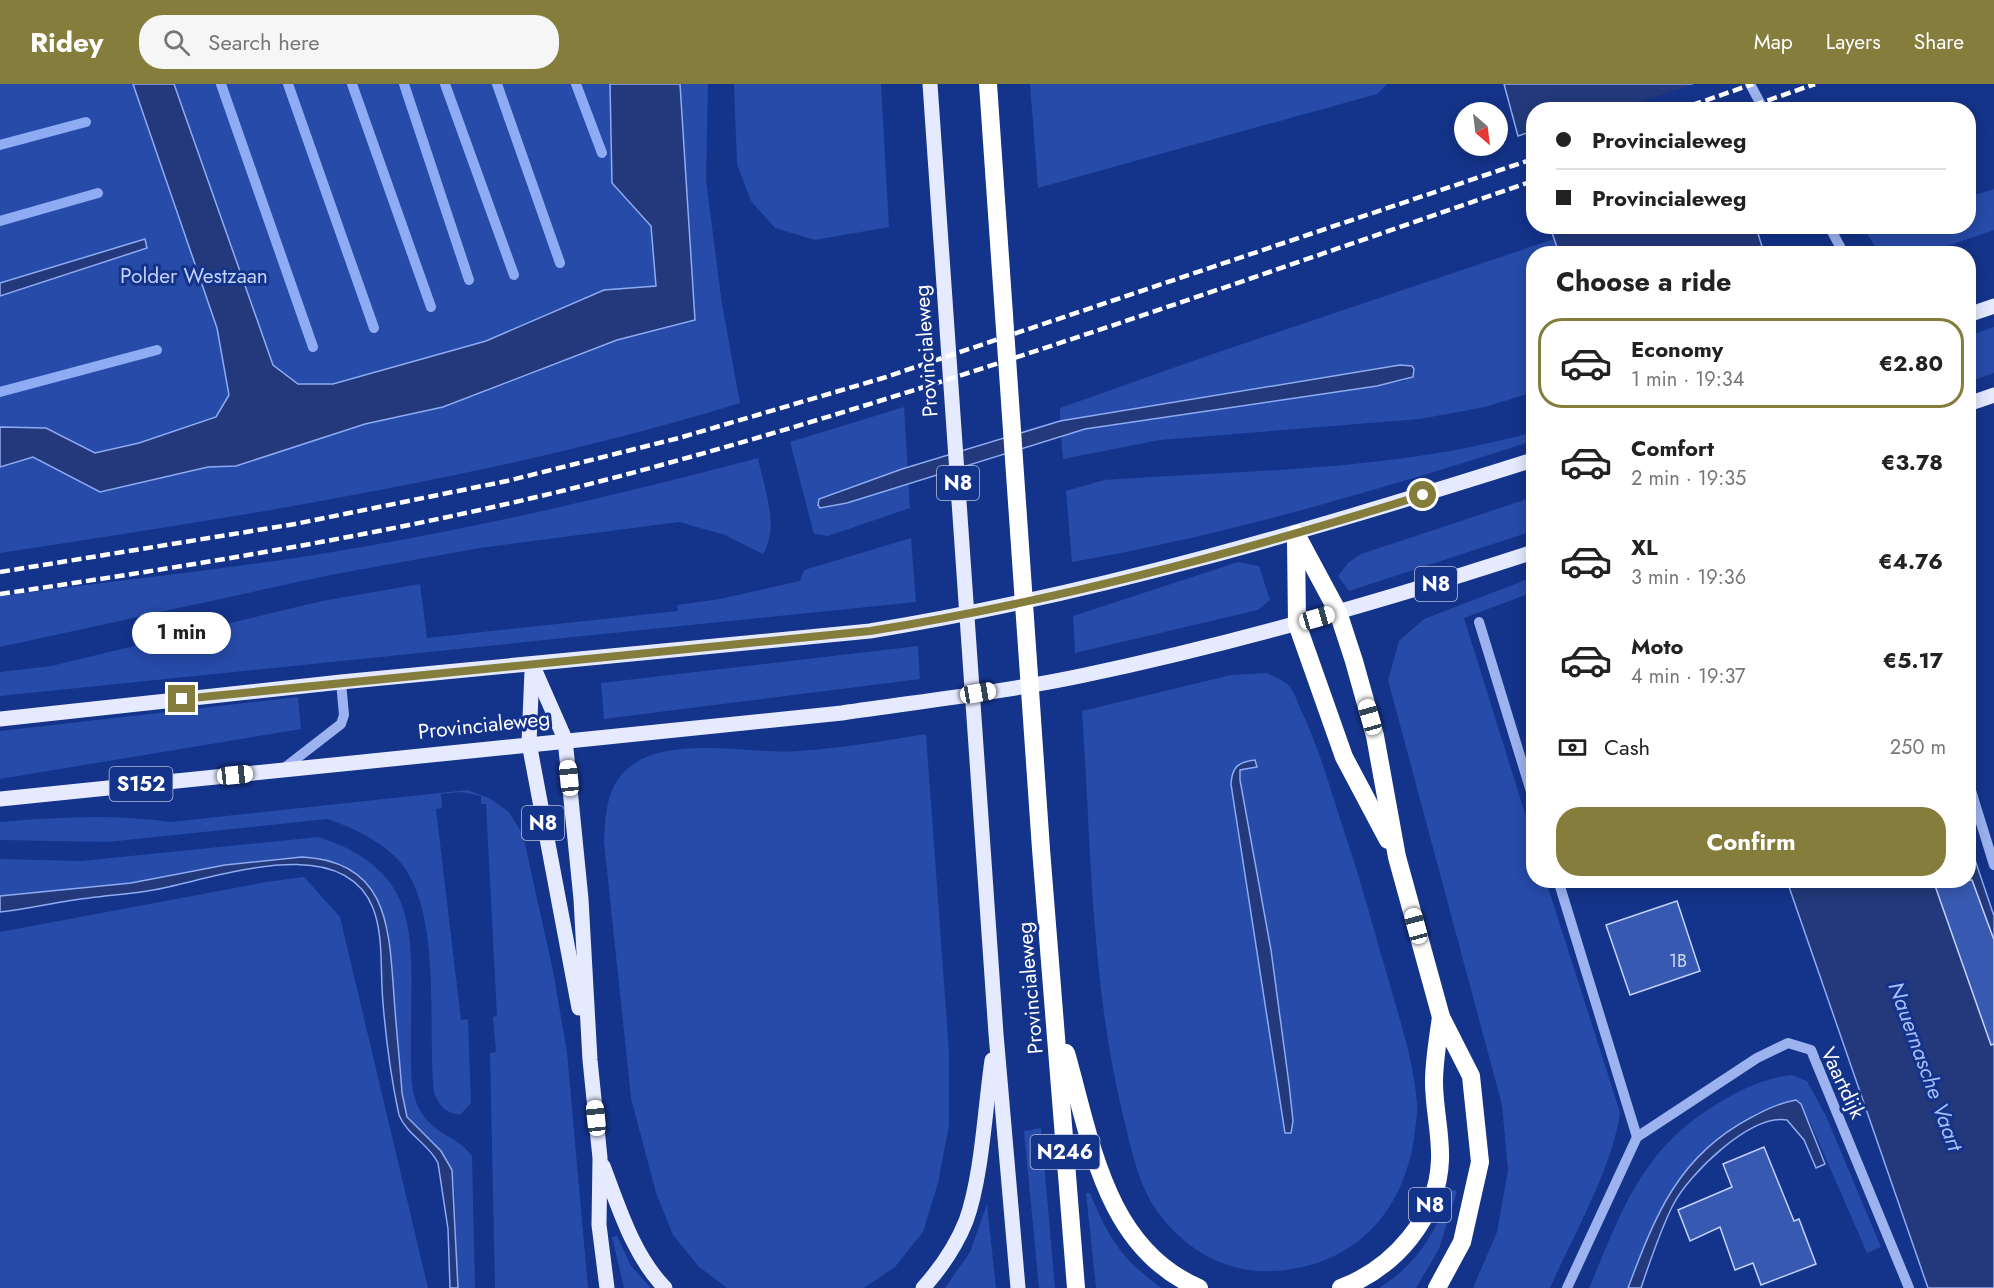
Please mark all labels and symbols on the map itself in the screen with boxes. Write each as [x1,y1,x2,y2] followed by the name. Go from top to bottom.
[1454,102,1508,156] north arrow
[120,261,268,291] park label: Polder Westzaan
[906,284,946,418] street label: Provincialeweg
[937,466,979,500] road number: N8
[1409,481,1436,508] route start
[1415,567,1457,601] road number: N8
[1297,604,1337,632] car
[132,612,231,654] callout: 1 min
[959,681,997,705] car
[168,685,195,712] route end
[1356,697,1384,737] car
[417,703,551,747] street label: Provincialeweg
[558,759,580,797] car
[216,764,254,786] car
[110,767,172,801] road number: S152
[522,806,564,840] road number: N8
[1403,906,1429,946] car
[1009,921,1051,1055] street label: Provincialeweg
[1669,948,1687,974] house number: 1B
[1881,977,1972,1157] water label: Nauernasche Vaart
[1813,1042,1873,1125] street label: Vaartdijk
[585,1099,607,1137] car
[1030,1135,1100,1169] road number: N246
[1409,1188,1451,1222] road number: N8

